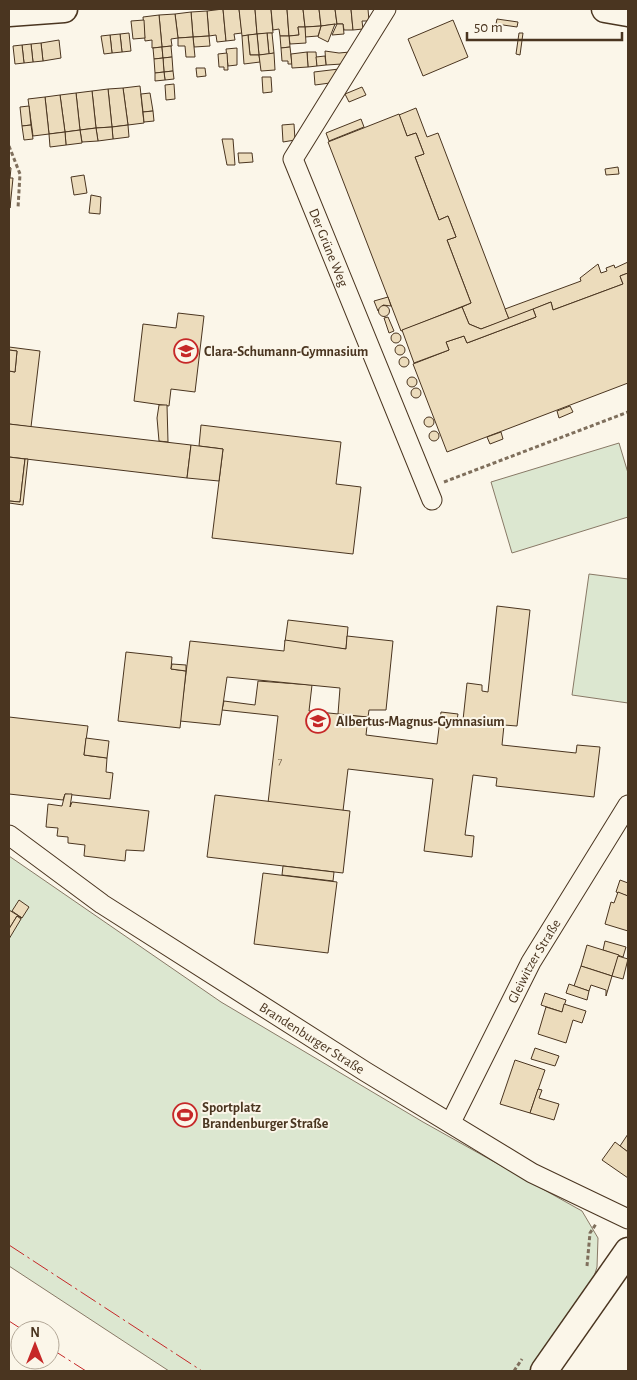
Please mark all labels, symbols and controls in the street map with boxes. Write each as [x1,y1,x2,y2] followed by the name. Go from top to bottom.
[467,10,622,42] scale bar
[474,20,503,35] text: 50 m
[306,207,350,289] street label: Der Grüne Weg
[173,338,199,364] school or university icon: Clara-Schumann-Gymnasium
[204,345,368,359] place label: Clara-Schumann-Gymnasium
[305,708,331,734] school or university icon: Albertus-Magnus-Gymnasium
[336,715,505,729] place label: Albertus-Magnus-Gymnasium
[278,756,283,767] house number: 7
[506,917,564,1006] street label: Gleiwitzer Straße
[257,1000,367,1077] street label: Brandenburger Straße
[202,1101,329,1131] place label: Sportplatz Brandenburger Straße
[172,1102,198,1128] sports icon: Sportplatz Brandenburger Straße
[10,1320,60,1370] north arrow
[30,1326,40,1340] text: N

